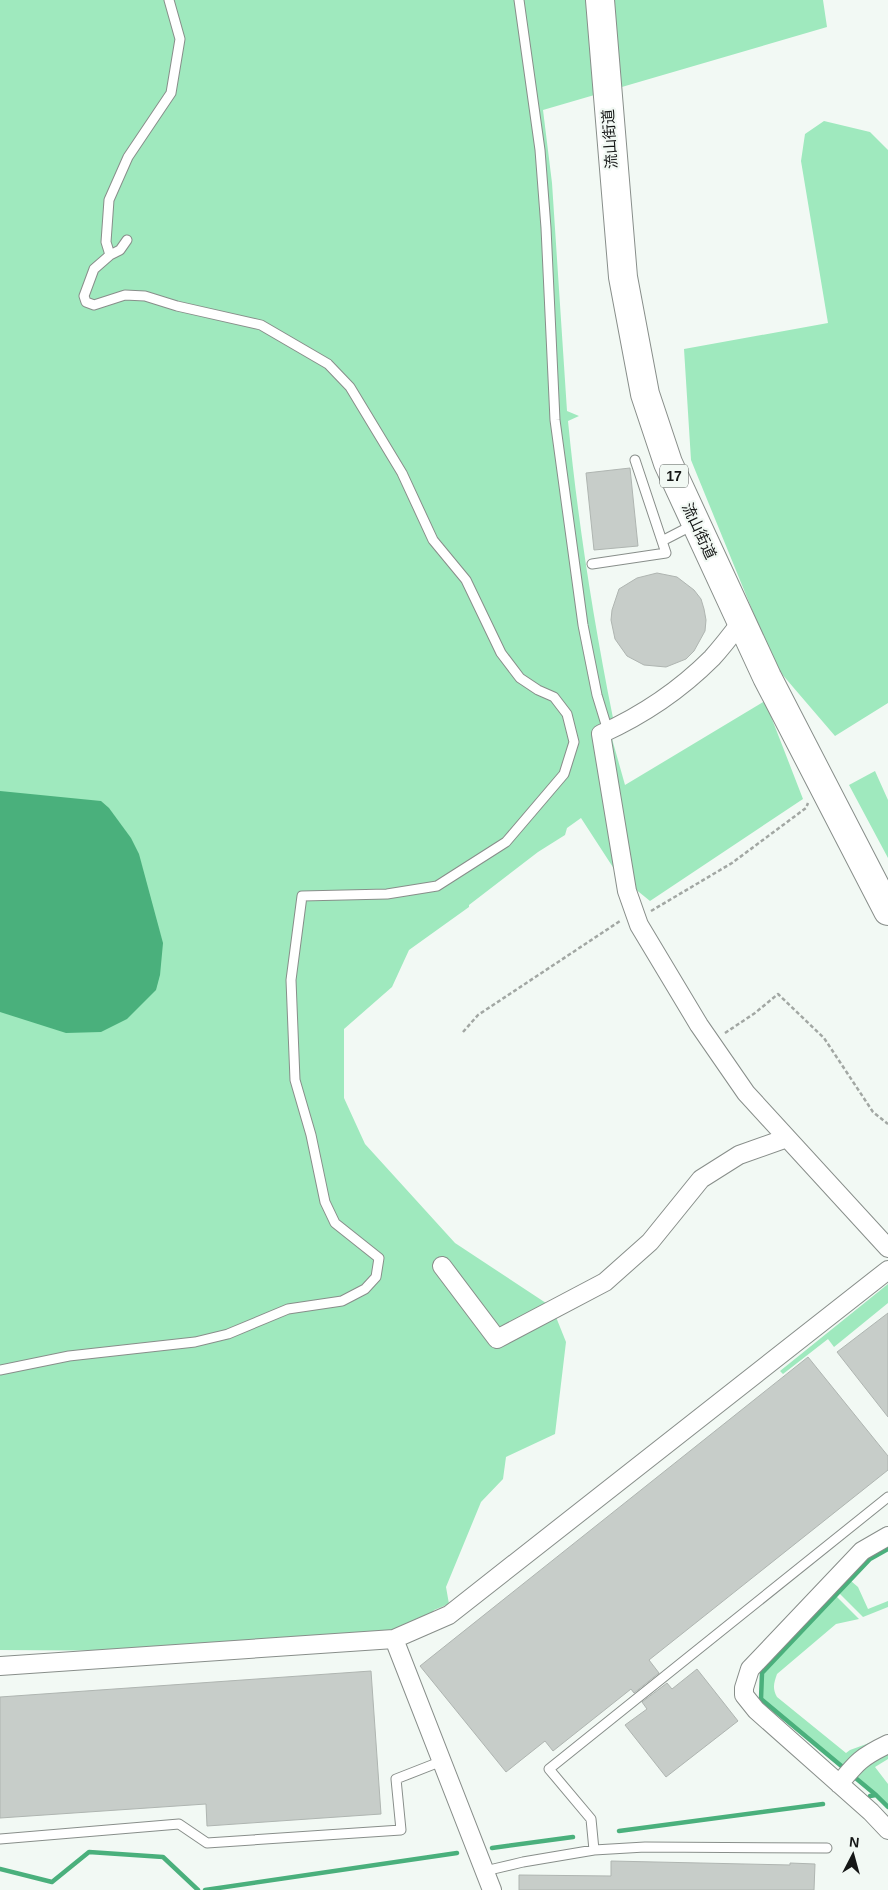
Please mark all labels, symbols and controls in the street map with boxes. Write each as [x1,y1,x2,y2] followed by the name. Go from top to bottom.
[599,109,620,170] street label: 流山街道
[660,464,688,488] road number: 17
[679,500,720,562] street label: 流山街道
[828,1830,878,1880] north arrow
[848,1834,860,1851] text: N

